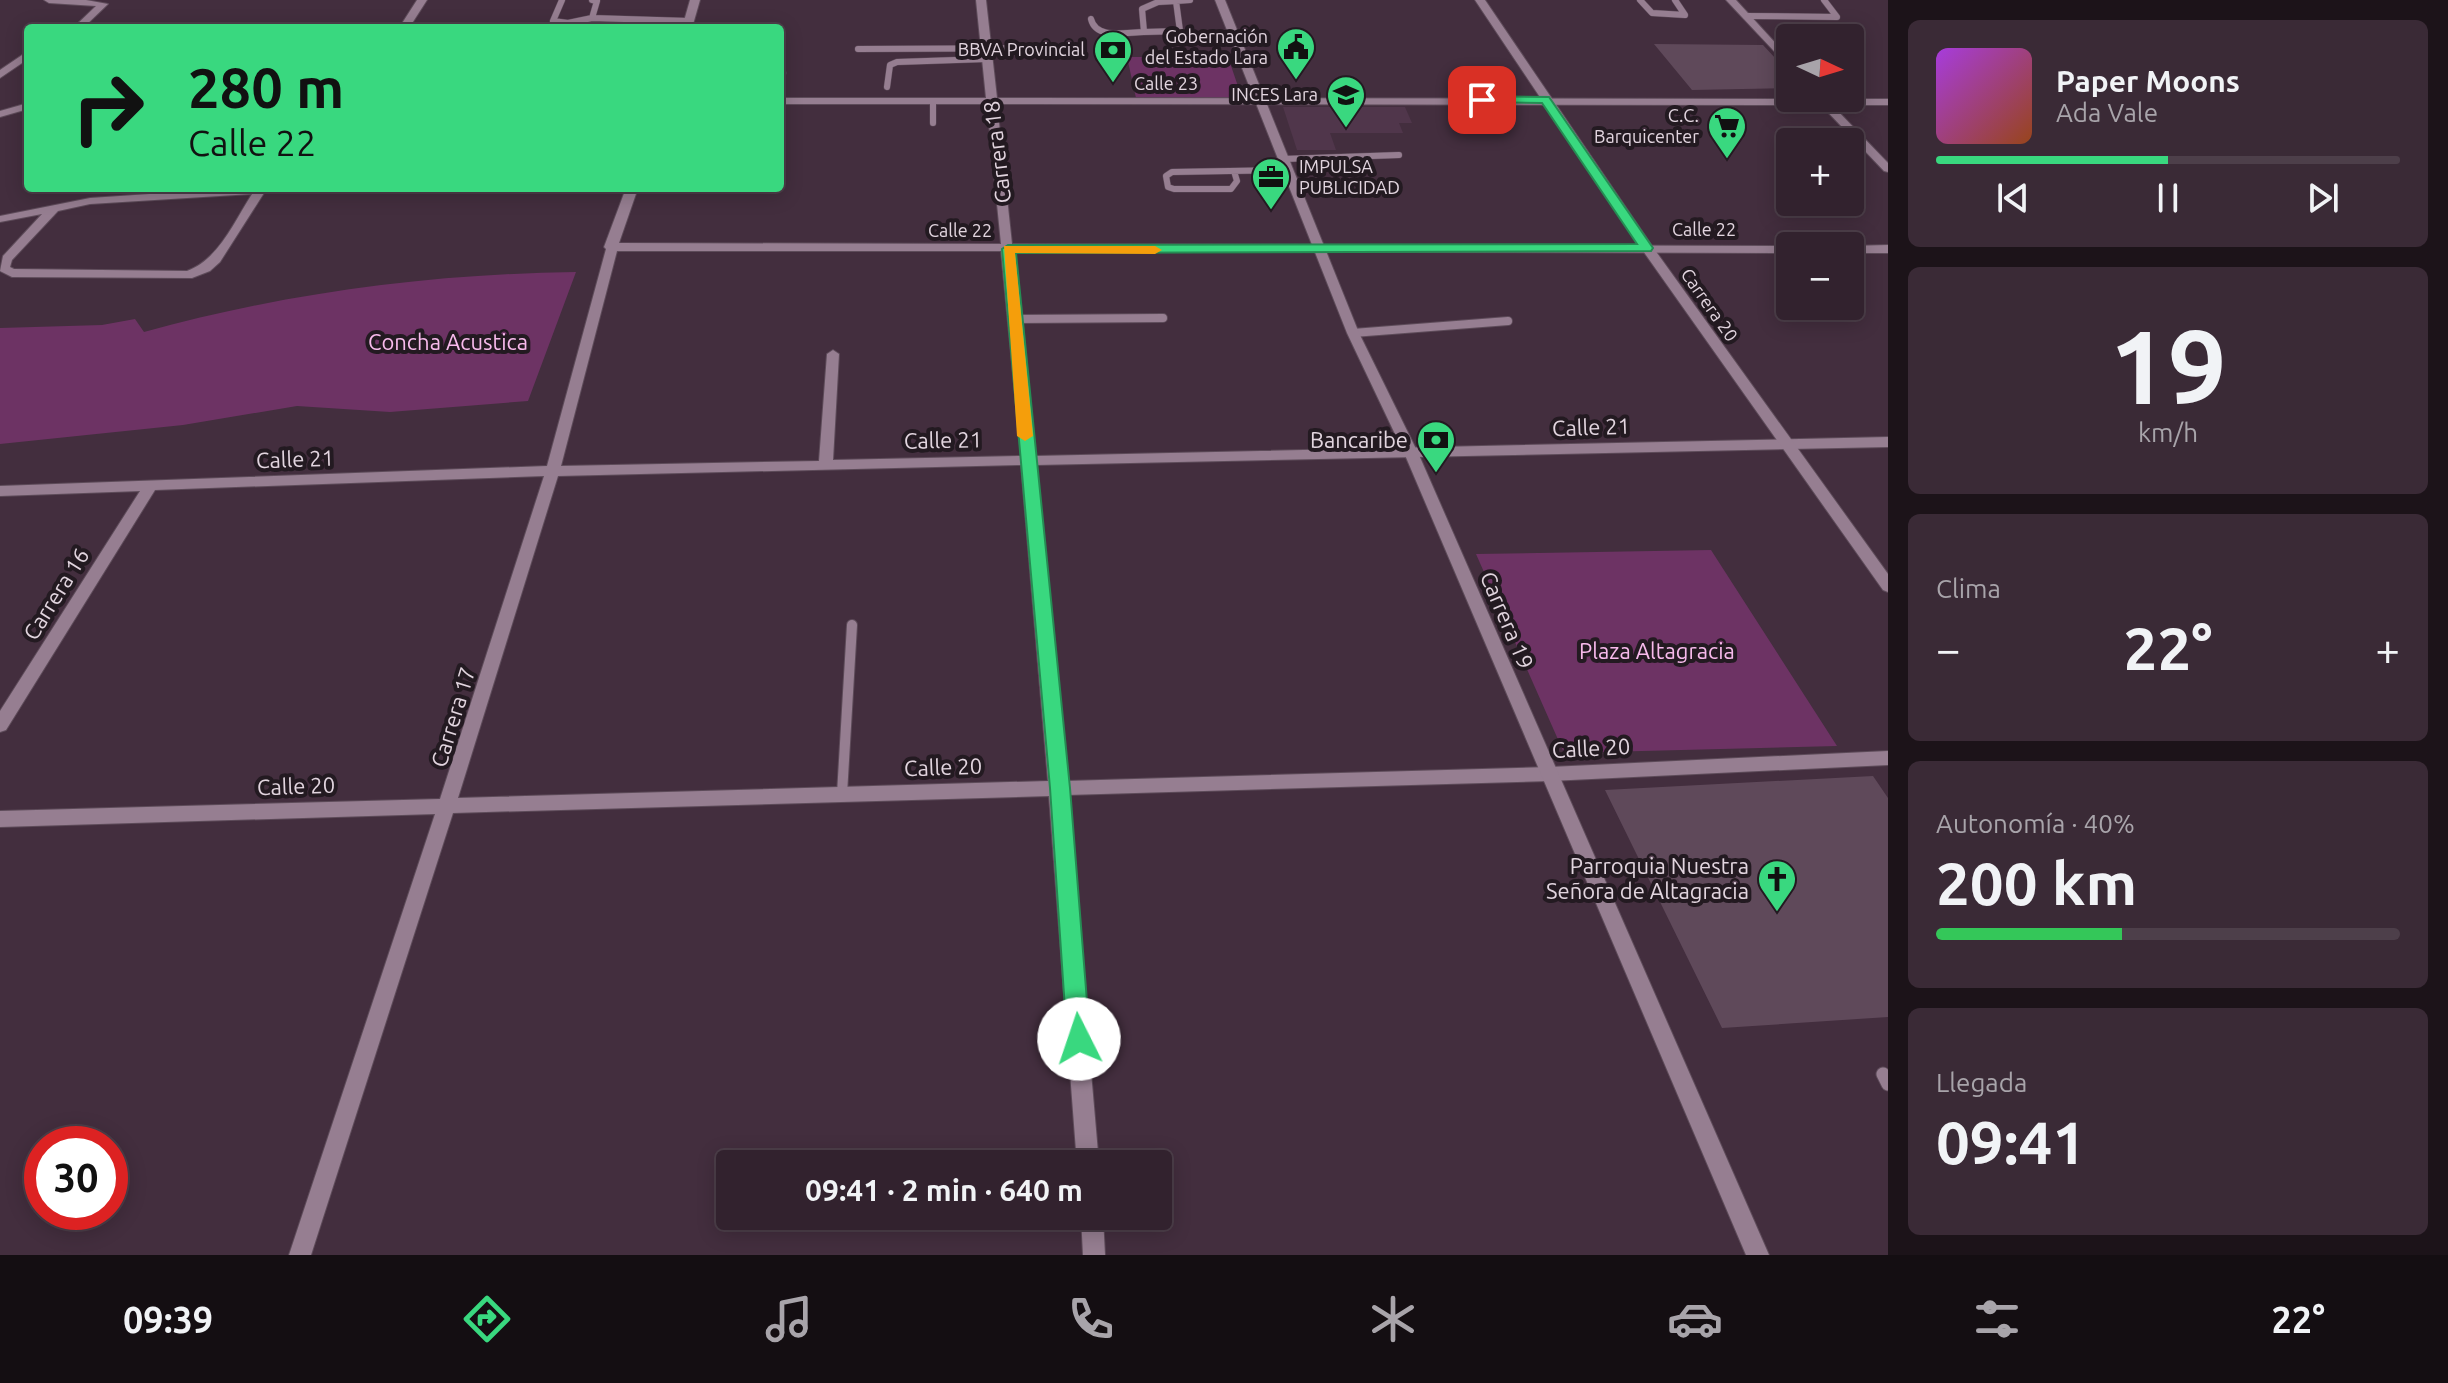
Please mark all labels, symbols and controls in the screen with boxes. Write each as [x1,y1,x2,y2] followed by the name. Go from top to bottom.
[1776,24,1864,112] north arrow
[1776,24,1864,320] map controls
[1145,26,1268,67] place label: Gobernación del Estado Lara
[1275,26,1317,81] public building icon: Gobernación del Estado Lara
[1092,29,1134,84] bank icon: BBVA Provincial
[958,39,1085,59] place label: BBVA Provincial
[56,56,160,160] icon: right
[188,56,344,119] text: 280 m
[2056,64,2240,98] text: Paper Moons
[1448,66,1516,134] pin
[1134,73,1198,93] street label: Calle 23
[1325,74,1367,129] school or university icon: INCES Lara
[1460,78,1504,122] icon: arrive
[1231,84,1318,104] place label: INCES Lara
[2056,98,2158,127] text: Ada Vale
[978,99,1015,205] street label: Carrera 18
[1594,105,1699,146] place label: C.C. Barquicenter
[1706,105,1748,160] supermarket icon: C.C. Barquicenter
[188,122,316,163] text: Calle 22
[1776,128,1864,216] button: +
[1250,156,1292,211] office icon: IMPULSA PUBLICIDAD
[1299,156,1400,197] place label: IMPULSA PUBLICIDAD
[1991,176,2035,220] icon: previous
[2146,176,2190,220] icon: pause
[2301,176,2345,220] icon: next
[1672,219,1736,239] street label: Calle 22
[928,220,992,240] street label: Calle 22
[1776,232,1864,320] button: −
[1677,264,1742,345] street label: Carrera 20
[2109,307,2227,424] text: 19
[368,329,528,354] park label: Concha Acustica
[1551,413,1631,440] street label: Calle 21
[2138,418,2198,447] text: km/h
[1415,419,1457,474] bank icon: Bancaribe
[904,426,982,453] street label: Calle 21
[1310,427,1408,452] place label: Bancaribe
[255,445,335,472] street label: Calle 21
[18,543,93,644] street label: Carrera 16
[1476,567,1539,672] street label: Carrera 19
[1936,574,2001,603] text: Clima
[2124,614,2212,681] text: 22°
[1936,624,1961,673] text: −
[2375,624,2400,673] text: +
[1579,638,1735,663] park label: Plaza Altagracia
[425,664,480,770] street label: Carrera 17
[1551,733,1631,762] street label: Calle 20
[903,753,983,780] street label: Calle 20
[256,772,336,799] street label: Calle 20
[1936,809,2135,838] text: Autonomía · 40%
[1936,849,2137,916] text: 200 km
[1546,853,1749,903] place label: Parroquia Nuestra Señora de Altagracia
[1756,858,1798,913] church icon: Parroquia Nuestra Señora de Altagracia
[1037,997,1121,1081] position arrow
[1936,1068,2027,1097] text: Llegada
[1936,1108,2086,1175] text: 09:41
[24,1126,128,1230] speed limit sign: 30
[805,1173,1083,1207] text: 09:41 · 2 min · 640 m
[459,1291,515,1347] icon: directions
[761,1291,817,1347] icon: music
[1063,1291,1119,1347] icon: phone
[1365,1291,1421,1347] icon: climate
[1667,1291,1723,1347] icon: car
[1969,1291,2025,1347] icon: filters
[123,1299,213,1340] text: 09:39
[2272,1299,2325,1340] text: 22°

